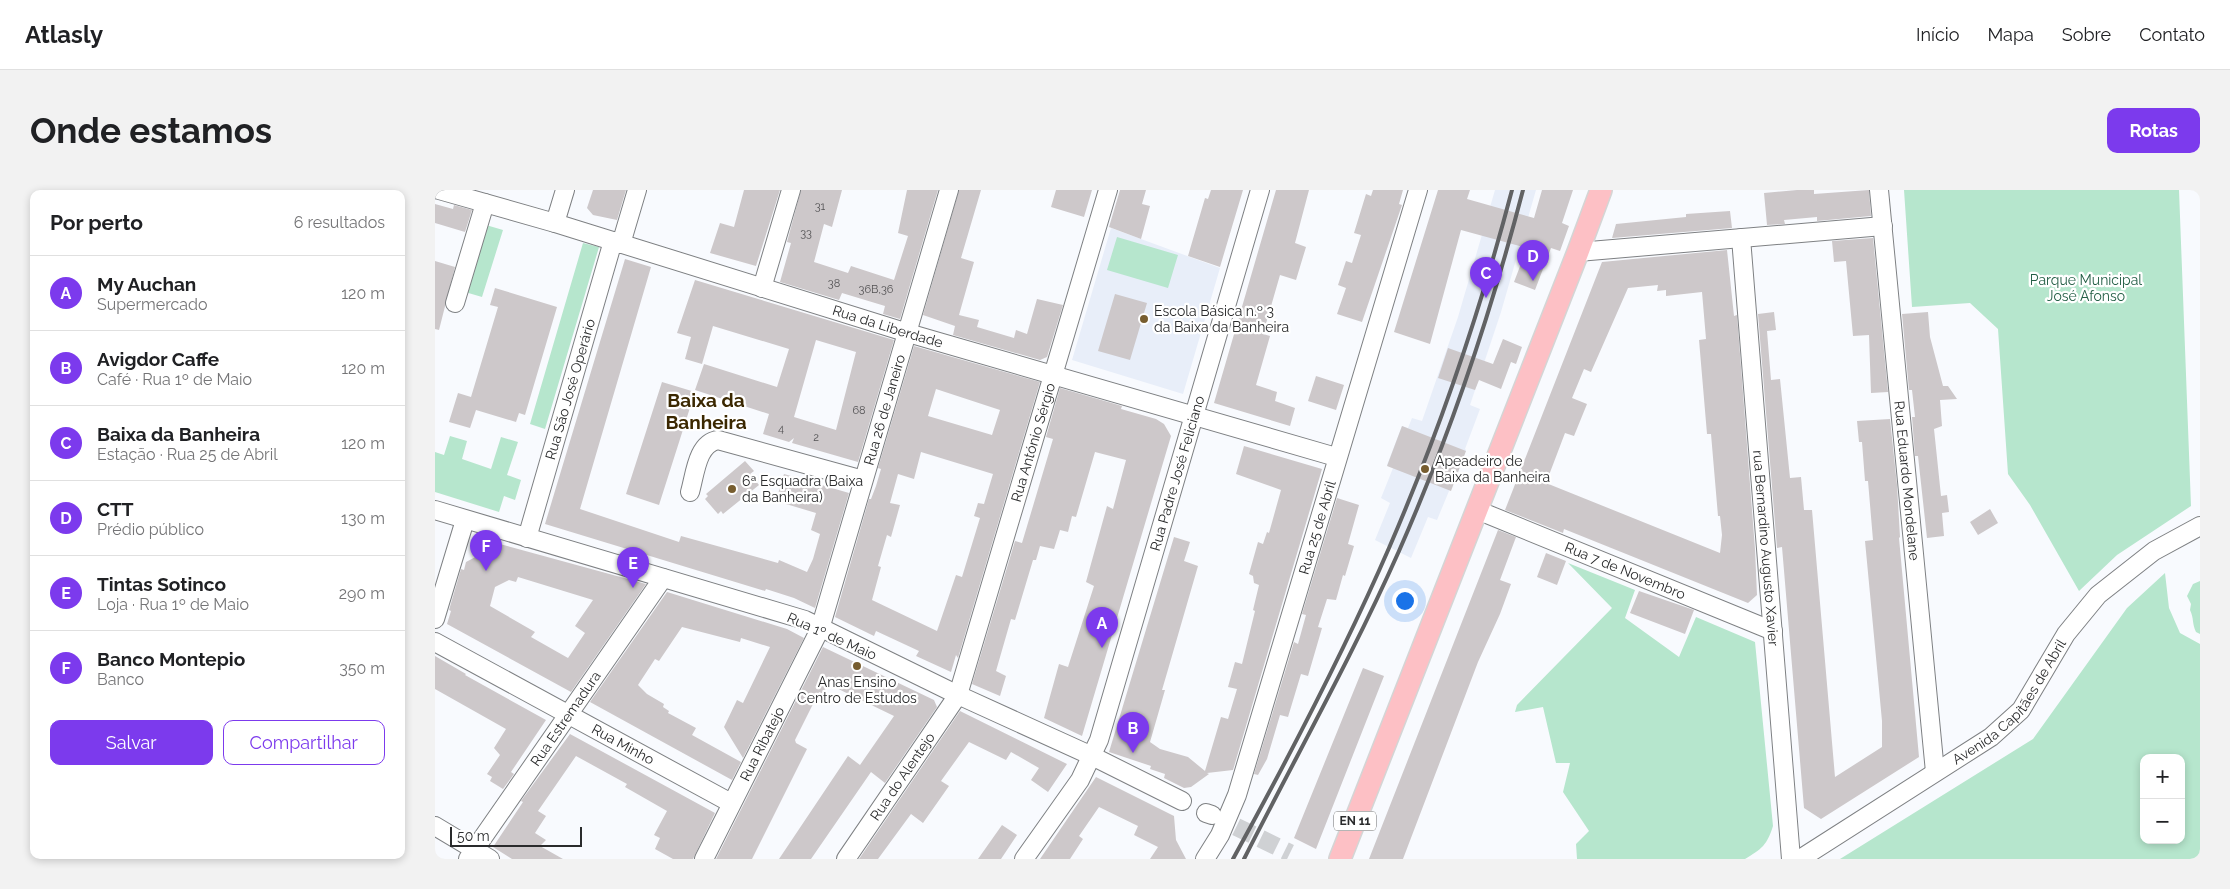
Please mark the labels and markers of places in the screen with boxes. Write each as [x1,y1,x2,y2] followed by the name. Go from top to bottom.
[1517,240,1549,281] pin: D
[1470,257,1502,298] pin: C
[1154,303,1289,335] place label: Escola Básica n.º 3 da Baixa da Banheira
[1138,313,1150,325] marker: Escola Básica n.º 3 da Baixa da Banheira
[1435,453,1550,485] place label: Apeadeiro de Baixa da Banheira
[1419,463,1431,475] marker: Apeadeiro de Baixa da Banheira
[742,473,863,505] place label: 6ª Esquadra (Baixa da Banheira)
[726,483,738,495] marker: 6ª Esquadra (Baixa da Banheira)
[470,530,502,571] pin: F
[617,547,649,588] pin: E
[1086,607,1118,648] pin: A
[851,660,863,672] marker: Anas Ensino Centro de Estudos
[797,674,917,706] place label: Anas Ensino Centro de Estudos
[1117,712,1149,753] pin: B

